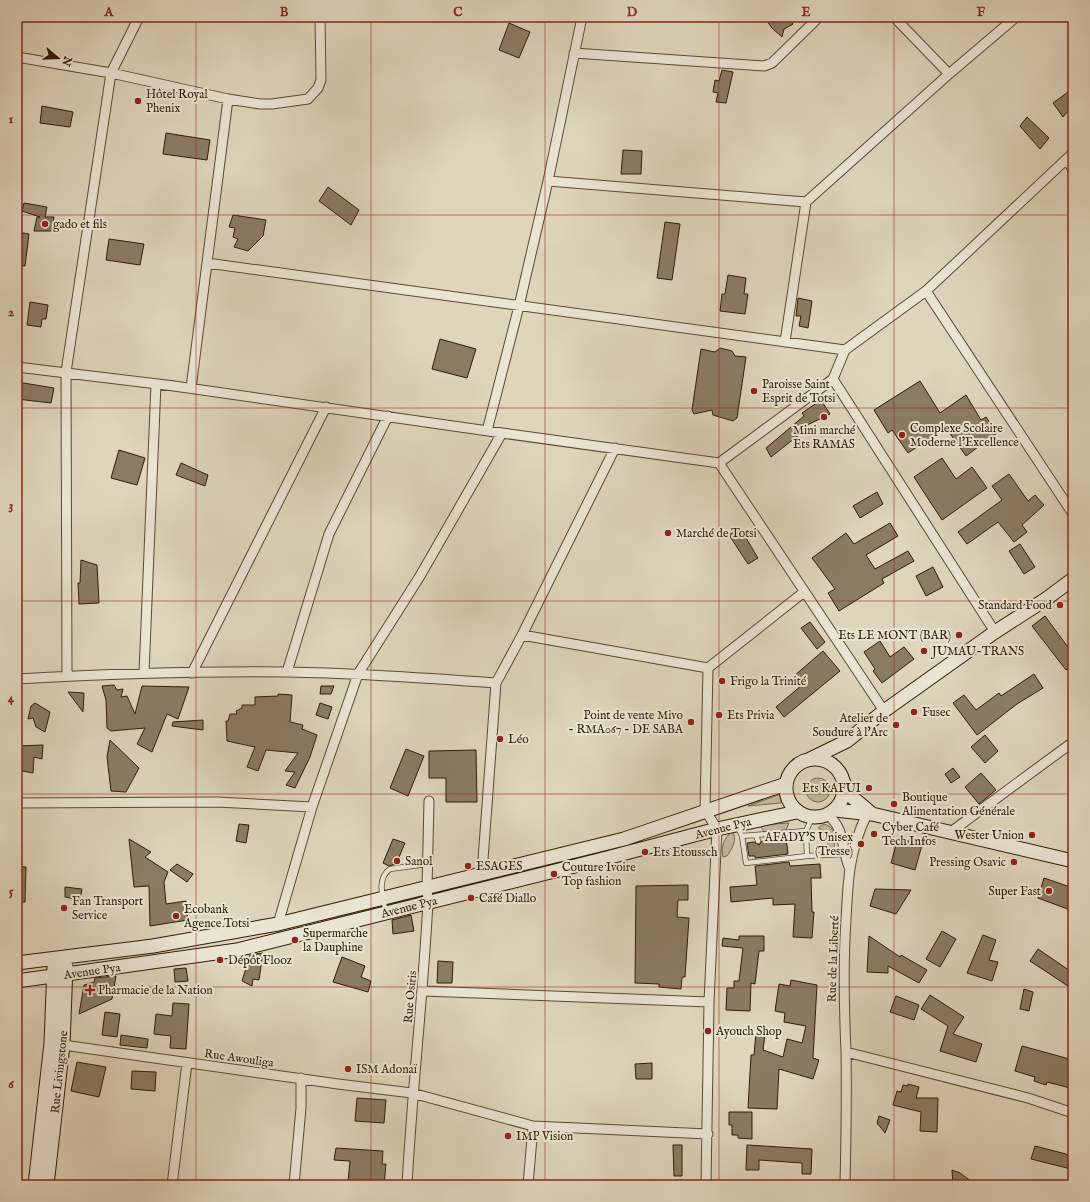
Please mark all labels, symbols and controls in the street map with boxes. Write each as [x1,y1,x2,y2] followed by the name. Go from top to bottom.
[104,4,115,21] text: A
[280,4,289,21] text: B
[453,4,463,21] text: C
[627,4,638,21] text: D
[801,4,811,21] text: E
[977,4,986,21] text: F
[38,38,78,78] north arrow
[58,53,75,68] text: N
[146,87,209,116] place label: Hôtel Royal Phenix
[133,96,143,106] marker: Hôtel Royal Phenix
[9,111,14,128] text: 1
[53,217,107,232] place label: gado et fils
[40,219,50,229] marker: gado et fils
[8,304,14,321] text: 2
[762,377,836,407] place label: Paroisse Saint Esprit de Totsi
[749,386,759,396] marker: Paroisse Saint Esprit de Totsi
[819,412,829,422] marker: Mini marché Ets RAMAS
[910,421,1019,450] place label: Complexe Scolaire Moderne l'Excellence
[793,423,856,452] place label: Mini marché Ets RAMAS
[897,430,907,440] marker: Complexe Scolaire Moderne l'Excellence
[9,497,14,514] text: 3
[676,526,757,541] place label: Marché de Totsi
[663,528,673,538] marker: Marché de Totsi
[978,598,1053,613] place label: Standard Food
[1055,600,1065,610] marker: Standard Food
[838,628,951,643] place label: Ets LE MONT (BAR)
[954,630,964,640] marker: Ets LE MONT (BAR)
[930,644,1024,660] place label: JUMAU-TRANS
[919,646,929,656] marker: JUMAU-TRANS
[730,674,807,689] place label: Frigo la Trinité
[717,676,727,686] marker: Frigo la Trinité
[8,690,15,707] text: 4
[922,705,951,720] place label: Fusec
[909,707,919,717] marker: Fusec
[568,708,684,737] place label: Point de vente Mivo - RMA067 - DE SABA
[727,708,775,723] place label: Ets Privia
[714,710,724,720] marker: Ets Privia
[812,711,888,740] place label: Atelier de Soudure à l'Arc
[686,717,696,727] marker: Point de vente Mivo - RMA067 - DE SABA
[891,720,901,730] marker: Atelier de Soudure à l'Arc
[508,732,529,747] place label: Léo
[495,734,505,744] marker: Léo
[802,781,861,796] place label: Ets KAFUI
[864,783,874,793] marker: Ets KAFUI
[901,790,1015,819] place label: Boutique Alimentation Générale
[889,799,899,809] marker: Boutique Alimentation Générale
[693,814,754,843] street label: Avenue Pya
[882,820,940,849] place label: Cyber Café Tech Infos
[955,828,1025,843] place label: Wester Union
[869,829,879,839] marker: Cyber Café Tech Infos
[764,830,853,859] place label: AFADY'S Unisex (Tresse)
[1027,830,1037,840] marker: Wester Union
[856,839,866,849] marker: AFADY'S Unisex (Tresse)
[653,845,718,860] place label: Ets Etoussch
[640,847,650,857] marker: Ets Etoussch
[405,854,433,869] place label: Sanol
[929,855,1006,870] place label: Pressing Osavic
[392,856,402,866] marker: Sanol
[1009,857,1019,867] marker: Pressing Osavic
[476,859,522,874] place label: ESAGES
[562,860,636,890] place label: Couture Ivoire Top fashion
[463,861,473,871] marker: ESAGES
[549,869,559,879] marker: Couture Ivoire Top fashion
[9,883,14,900] text: 5
[989,884,1041,900] place label: Super Fast
[1044,886,1054,896] marker: Super Fast
[479,891,537,906] place label: Café Diallo
[379,893,440,922] street label: Avenue Pya
[466,893,476,903] marker: Café Diallo
[72,894,143,923] place label: Fan Transport Service
[183,902,249,931] place label: Ecobank Agence Totsi
[59,903,69,913] marker: Fan Transport Service
[171,911,181,921] marker: Ecobank Agence Totsi
[824,915,843,1003] street label: Rue de la Liberté
[303,926,368,956] place label: Supermarche la Dauphine
[290,935,300,945] marker: Supermarche la Dauphine
[228,953,293,969] place label: Dépôt Flooz
[215,955,225,965] marker: Dépôt Flooz
[62,960,122,983] street label: Avenue Pya
[401,970,420,1024] street label: Rue Osiris
[98,983,213,998] place label: Pharmacie de la Nation
[85,985,95,995] marker: Pharmacie de la Nation
[715,1024,782,1040] place label: Ayouch Shop
[703,1026,713,1036] marker: Ayouch Shop
[48,1029,71,1114] street label: Rue Livingstone
[203,1046,275,1071] street label: Rue Awouliga
[356,1062,418,1077] place label: ISM Adonaï
[343,1064,353,1074] marker: ISM Adonaï
[8,1076,14,1093] text: 6
[516,1129,574,1144] place label: IMP Vision
[503,1131,513,1141] marker: IMP Vision

